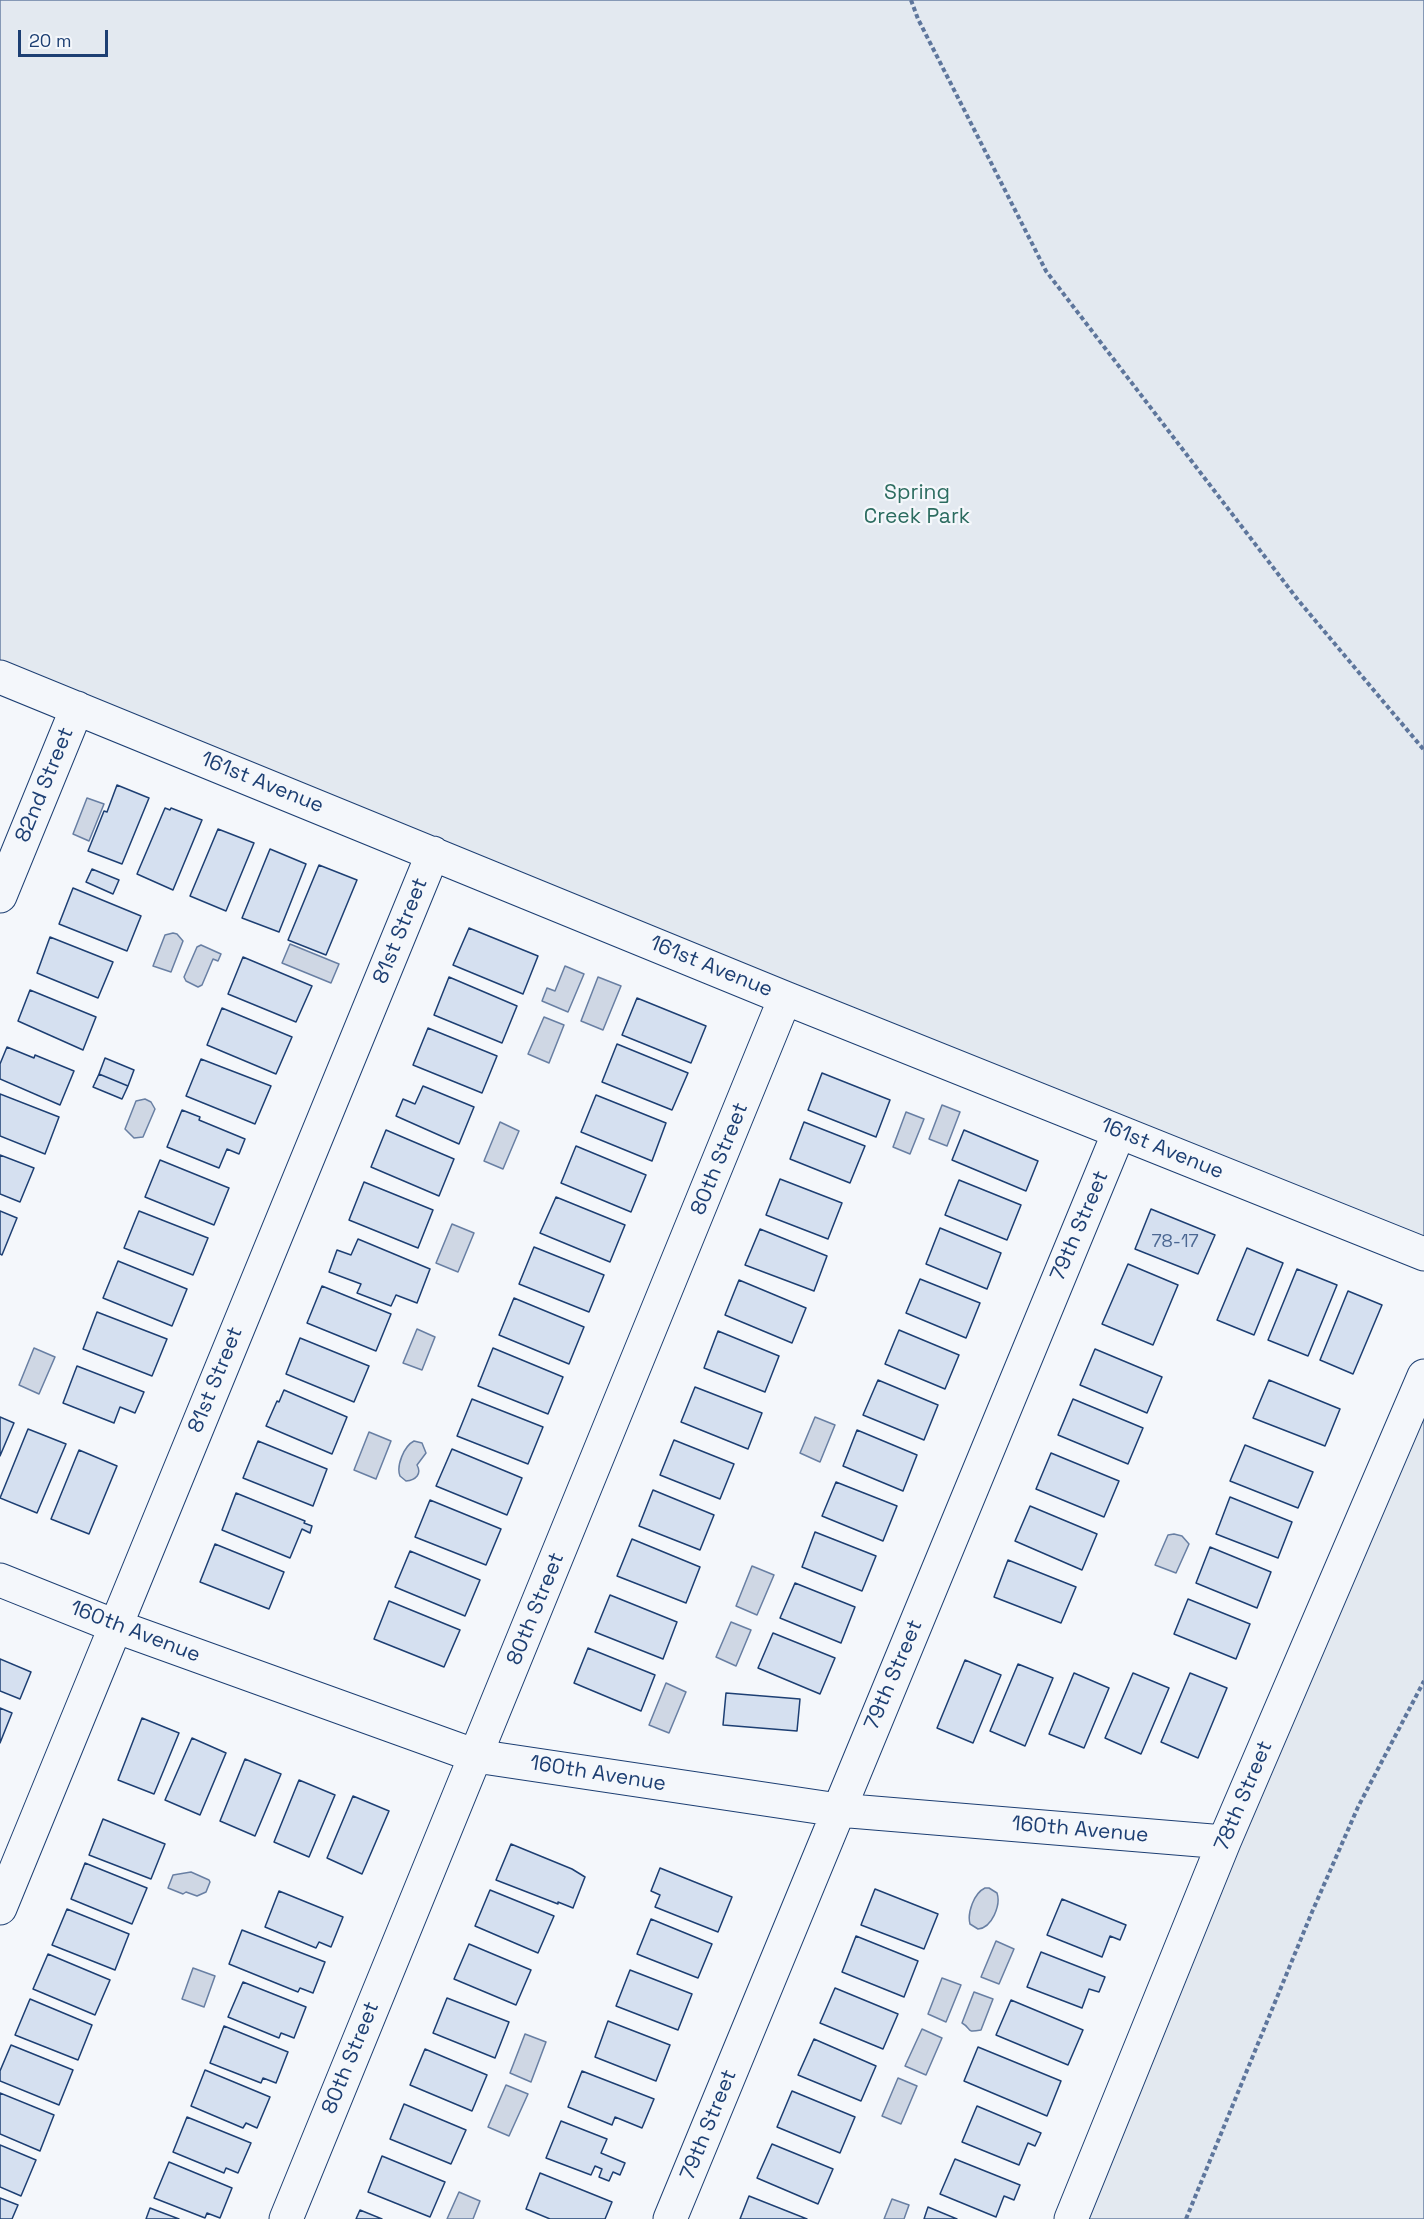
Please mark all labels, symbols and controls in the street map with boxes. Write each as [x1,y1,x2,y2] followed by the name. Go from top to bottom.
[21,18,111,56] scale bar
[29,29,72,52] text: 20 m
[864,480,970,530] park label: Spring Creek Park
[11,724,79,846] street label: 82nd Street
[197,747,327,819] street label: 161st Avenue
[368,874,434,988] street label: 81st Street
[646,931,776,1003] street label: 161st Avenue
[686,1099,754,1219] street label: 80th Street
[1097,1113,1227,1185] street label: 161st Avenue
[1046,1167,1114,1285] street label: 79th Street
[1151,1231,1199,1253] house number: 78-17
[183,1323,249,1437] street label: 81st Street
[502,1549,570,1669] street label: 80th Street
[66,1596,204,1668] street label: 160th Avenue
[860,1616,928,1734] street label: 79th Street
[1210,1737,1278,1855] street label: 78th Street
[528,1751,668,1797] street label: 160th Avenue
[1011,1811,1149,1849] street label: 160th Avenue
[317,1998,385,2118] street label: 80th Street
[675,2066,743,2184] street label: 79th Street

